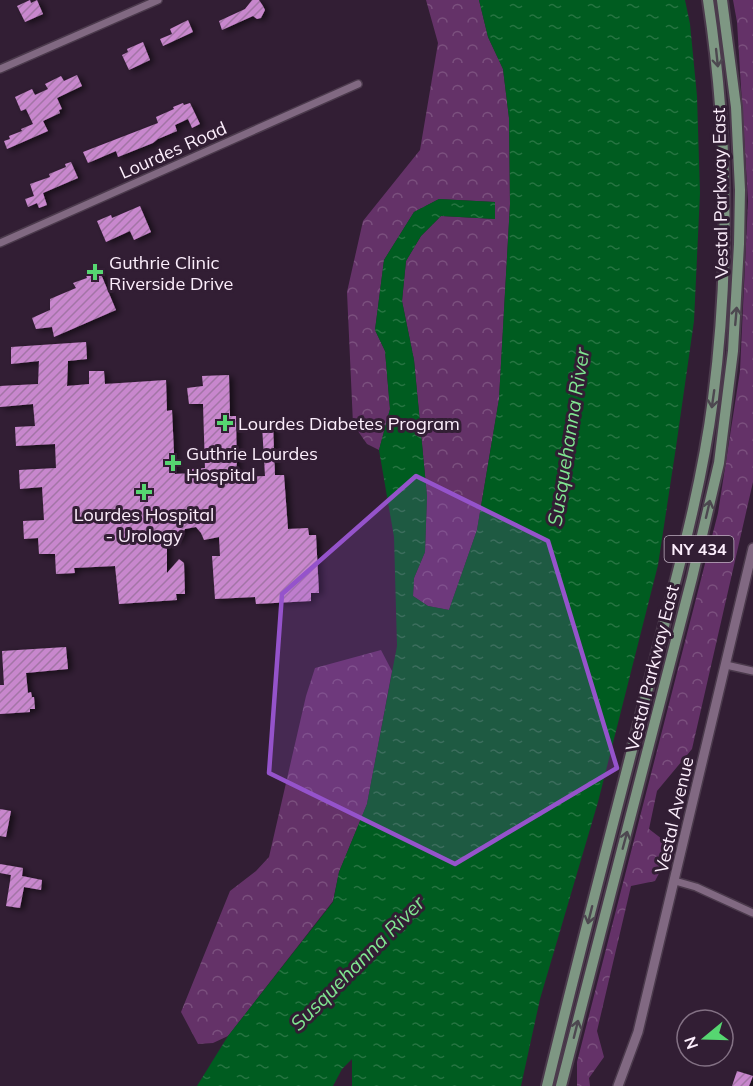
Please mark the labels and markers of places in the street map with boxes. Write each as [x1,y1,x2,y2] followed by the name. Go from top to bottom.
[109,251,233,295] place label: Guthrie Clinic Riverside Drive
[86,263,104,281] marker: Guthrie Clinic Riverside Drive
[238,412,460,435] place label: Lourdes Diabetes Program
[216,414,234,432] marker: Lourdes Diabetes Program
[186,442,318,486] place label: Guthrie Lourdes Hospital
[164,454,182,472] marker: Guthrie Lourdes Hospital
[135,483,153,501] marker: Lourdes Hospital - Urology
[74,503,214,547] place label: Lourdes Hospital - Urology

